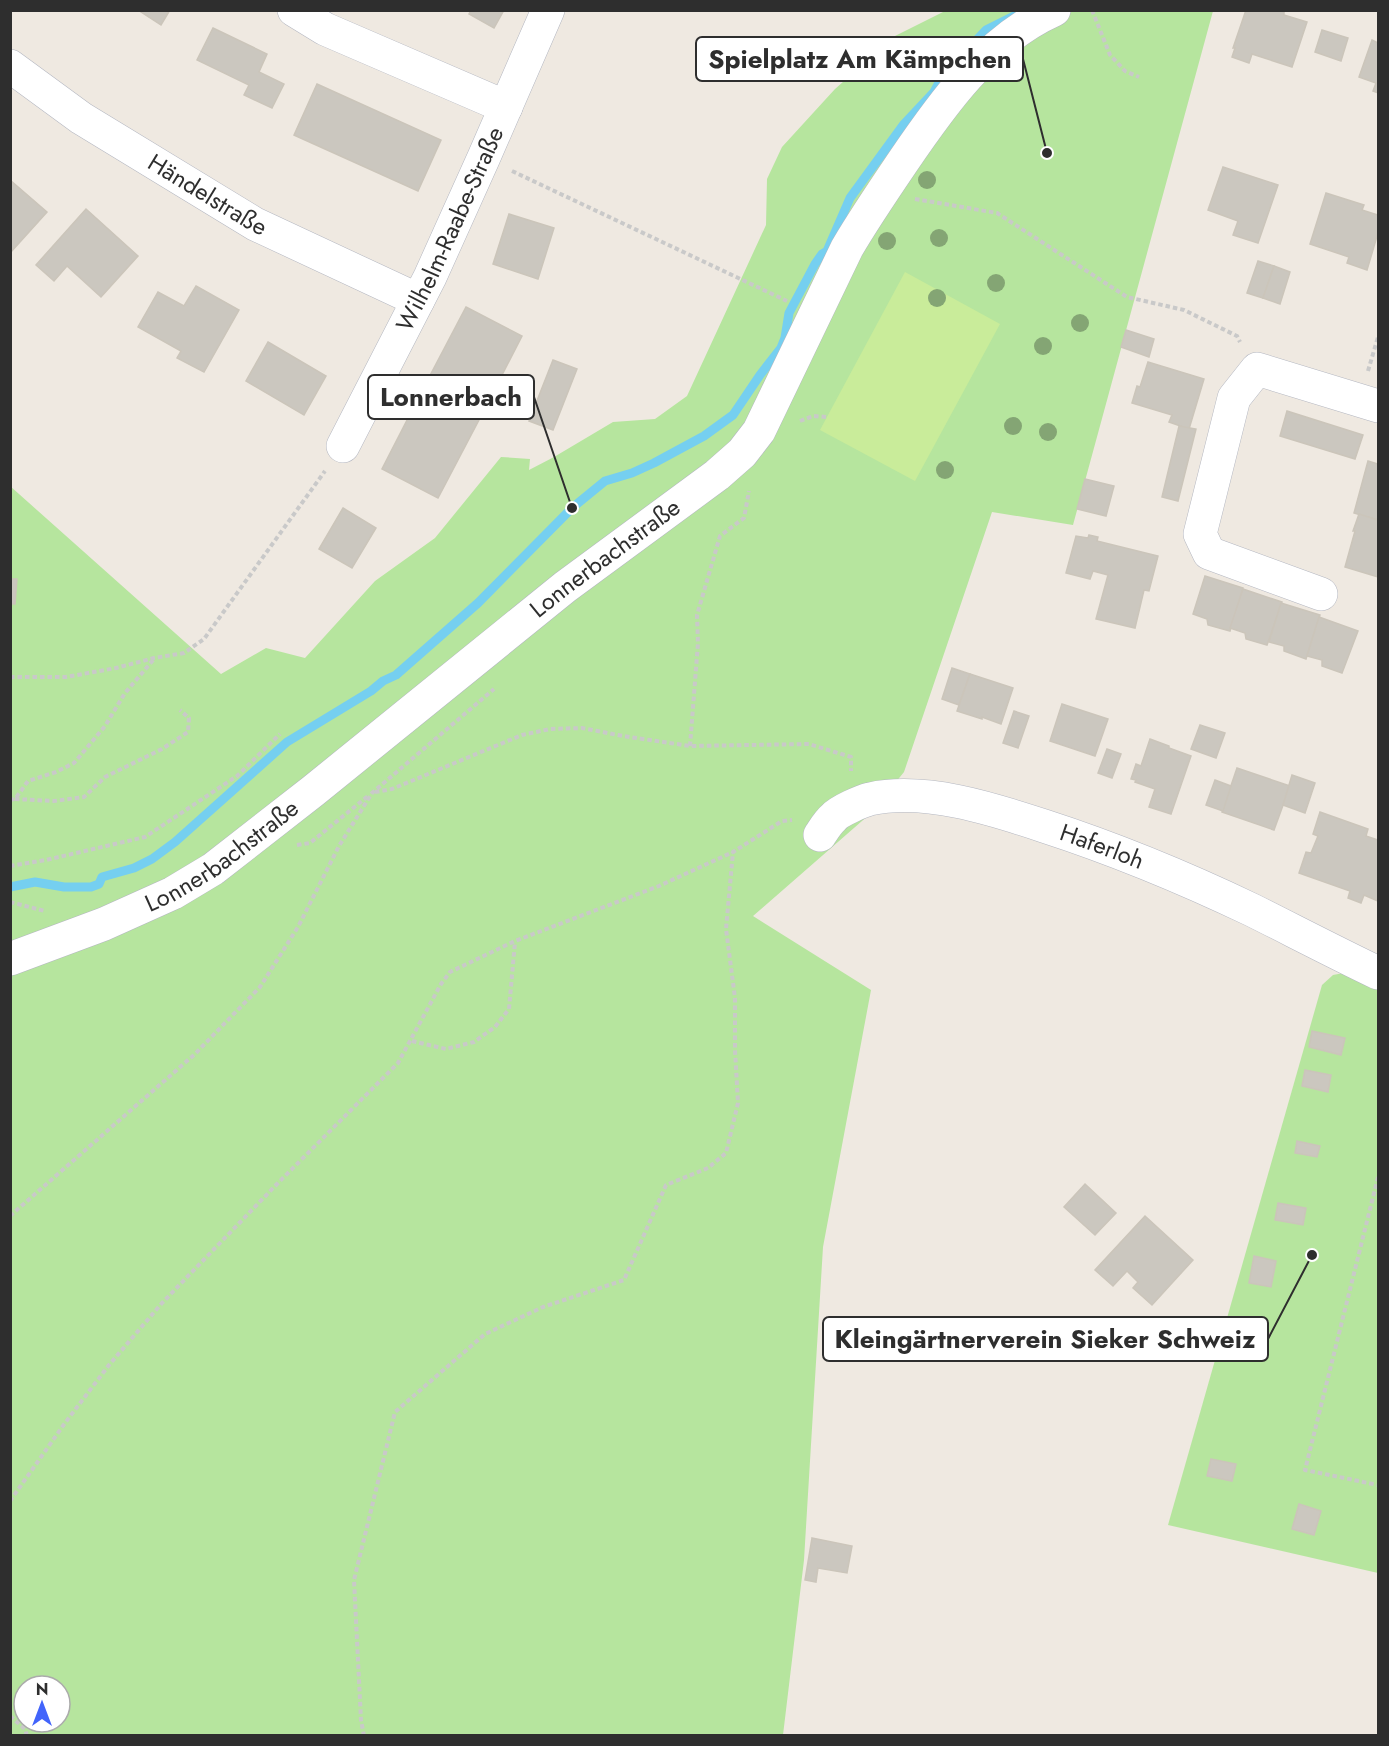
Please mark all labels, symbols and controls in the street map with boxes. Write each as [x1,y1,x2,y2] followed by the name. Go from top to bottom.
[696,37,1023,81] callout: Spielplatz Am Kämpchen
[708,40,1012,78] text: Spielplatz Am Kämpchen
[387,121,512,337] street label: Wilhelm-Raabe-Straße
[141,145,273,244] street label: Händelstraße
[368,375,534,419] callout: Lonnerbach
[380,378,522,416] text: Lonnerbach
[522,490,687,626] street label: Lonnerbachstraße
[139,791,306,920] street label: Lonnerbachstraße
[1055,815,1150,878] street label: Haferloh
[823,1317,1268,1361] callout: Kleingärtnerverein Sieker Schweiz
[835,1320,1256,1358] text: Kleingärtnerverein Sieker Schweiz
[12,1674,72,1734] north arrow
[36,1678,48,1701] text: N

